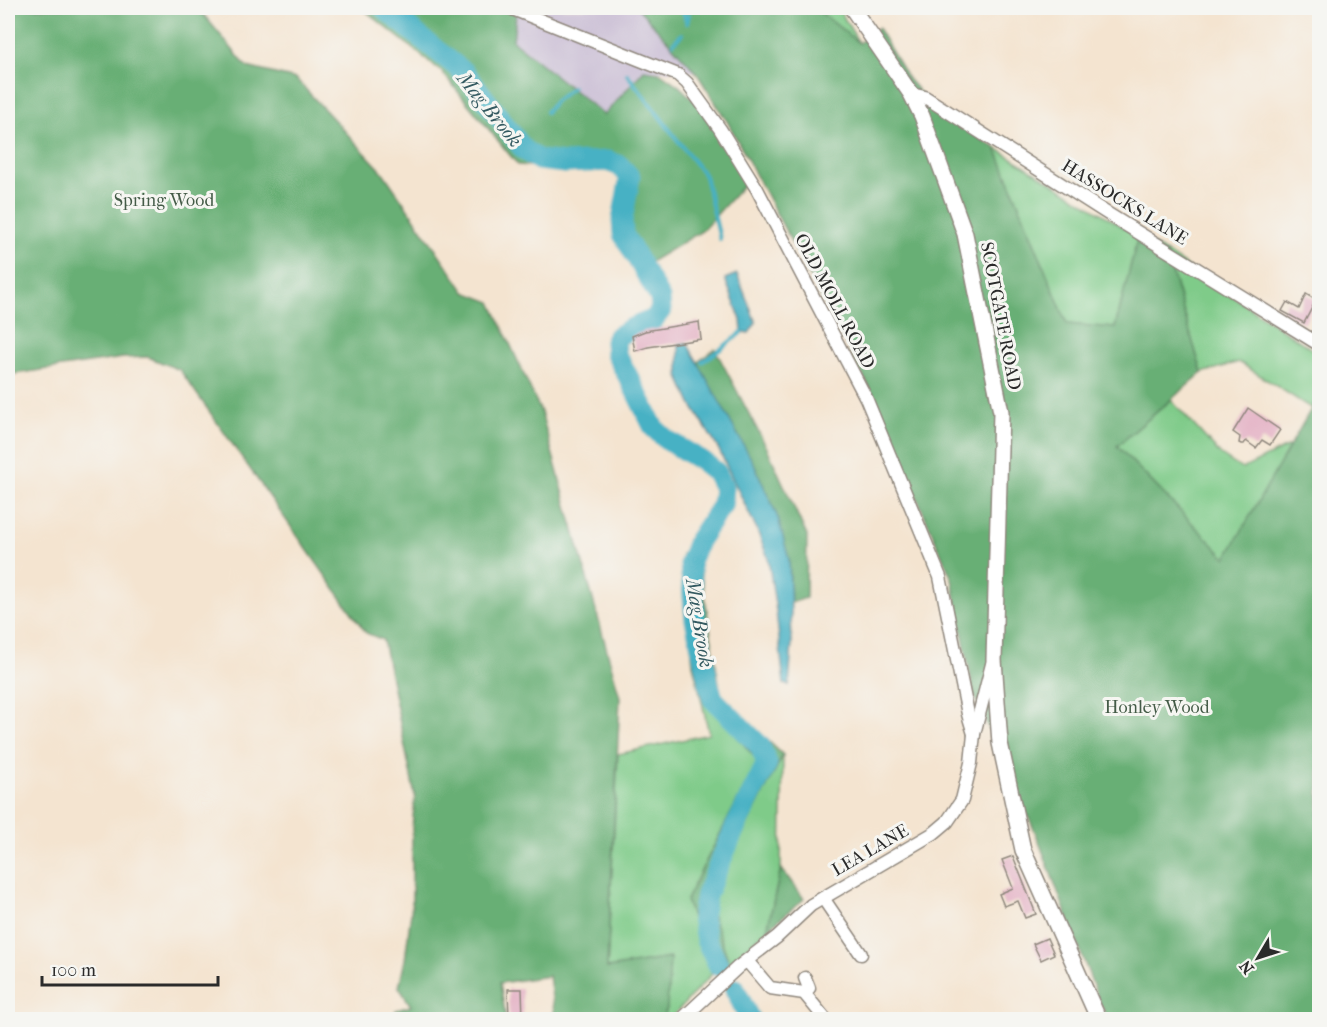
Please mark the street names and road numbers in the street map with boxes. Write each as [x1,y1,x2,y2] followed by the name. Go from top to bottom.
[1058,155,1192,250] street label: HASSOCKS LANE
[790,230,879,372] street label: OLD MOLL ROAD
[976,240,1025,392] street label: SCOTGATE ROAD
[828,820,912,881] street label: LEA LANE

